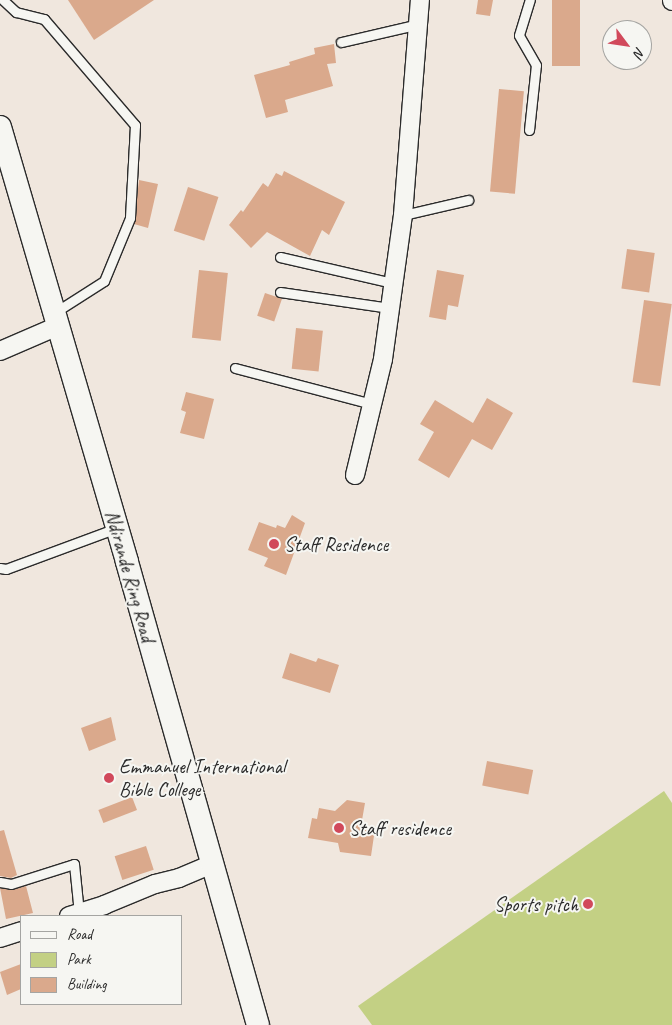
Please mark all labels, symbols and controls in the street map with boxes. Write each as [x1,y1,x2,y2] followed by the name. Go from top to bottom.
[602,20,652,70] north arrow
[630,44,649,61] text: N
[100,507,160,645] street label: Ndirande Ring Road
[284,532,389,556] place label: Staff Residence
[268,538,280,550] marker: Staff Residence
[119,754,285,801] place label: Emmanuel International Bible College
[103,772,115,784] marker: Emmanuel International Bible College
[349,816,450,840] place label: Staff residence
[333,822,345,834] marker: Staff residence
[494,892,578,916] place label: Sports pitch
[582,898,594,910] marker: Sports pitch
[20,915,182,1005] legend
[67,925,92,944] text: Road
[67,950,91,969] text: Park
[67,975,106,994] text: Building

